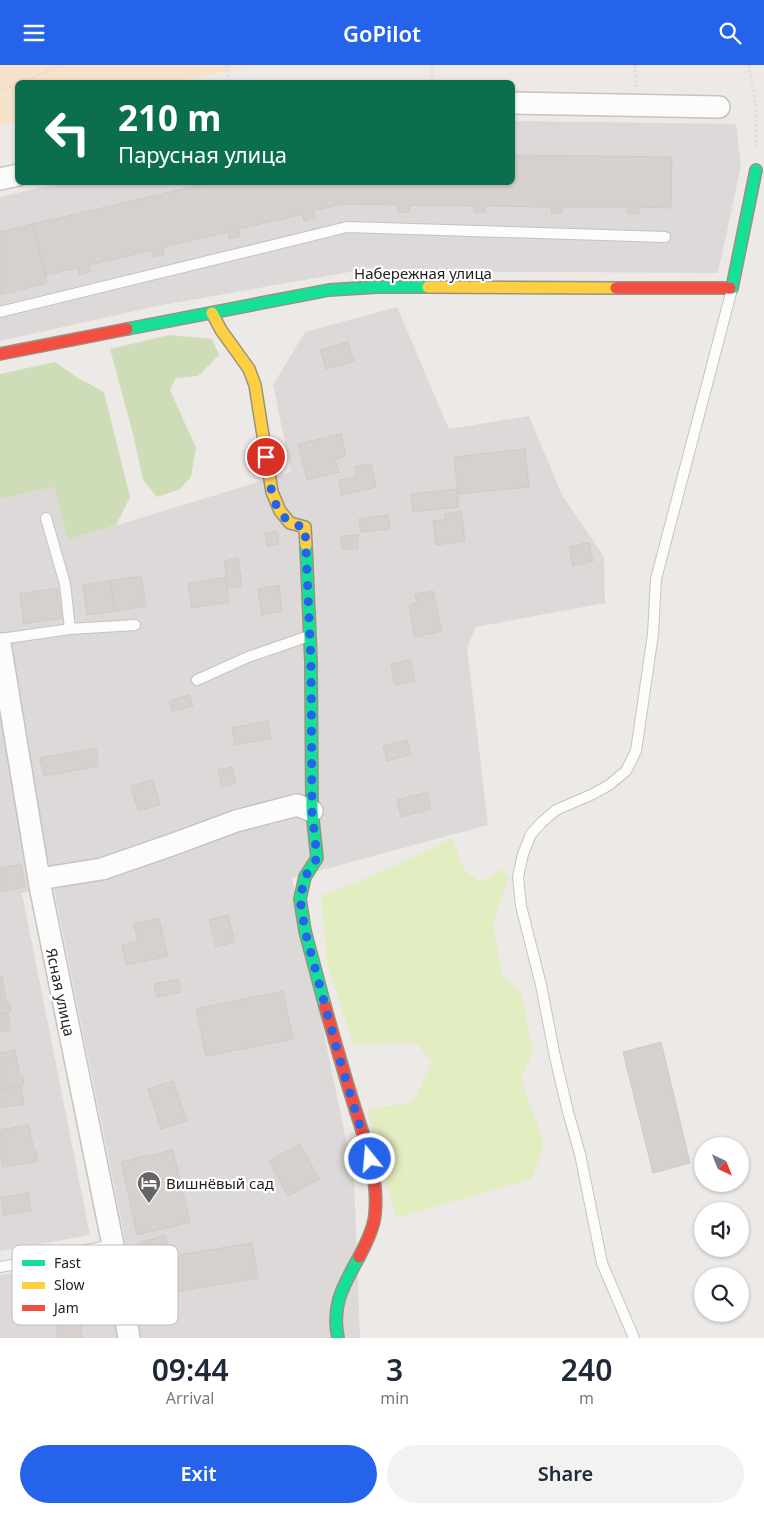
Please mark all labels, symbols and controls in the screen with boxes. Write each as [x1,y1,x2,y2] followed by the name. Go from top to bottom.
[343,18,421,48] text: GoPilot
[20,19,48,47] icon: menu
[716,19,744,47] icon: search
[118,94,221,141] text: 210 m
[35,100,100,165] icon: left
[118,139,287,169] text: Парусная улица
[354,263,492,283] street label: Набережная улица
[245,436,287,478] pin
[252,443,280,471] icon: arrive
[42,946,80,1038] street label: Ясная улица
[343,1132,395,1184] position arrow
[694,1137,749,1193] north arrow
[694,1137,749,1322] map controls
[136,1170,162,1204] hotel icon: Вишнёвый сад
[166,1173,274,1193] place label: Вишнёвый сад
[694,1202,749,1257] button: sound
[12,1245,178,1325] legend
[54,1253,81,1272] text: Fast
[694,1267,749,1322] button: search
[54,1275,85,1294] text: Slow
[52,1298,79,1317] text: Jam
[152,1349,229,1390] text: 09:44
[386,1349,403,1390] text: 3
[561,1349,612,1390] text: 240
[166,1387,215,1409] text: Arrival
[380,1387,409,1409] text: min
[579,1387,594,1409] text: m
[20,1445,377,1503] button: Exit
[387,1445,744,1503] button: Share

